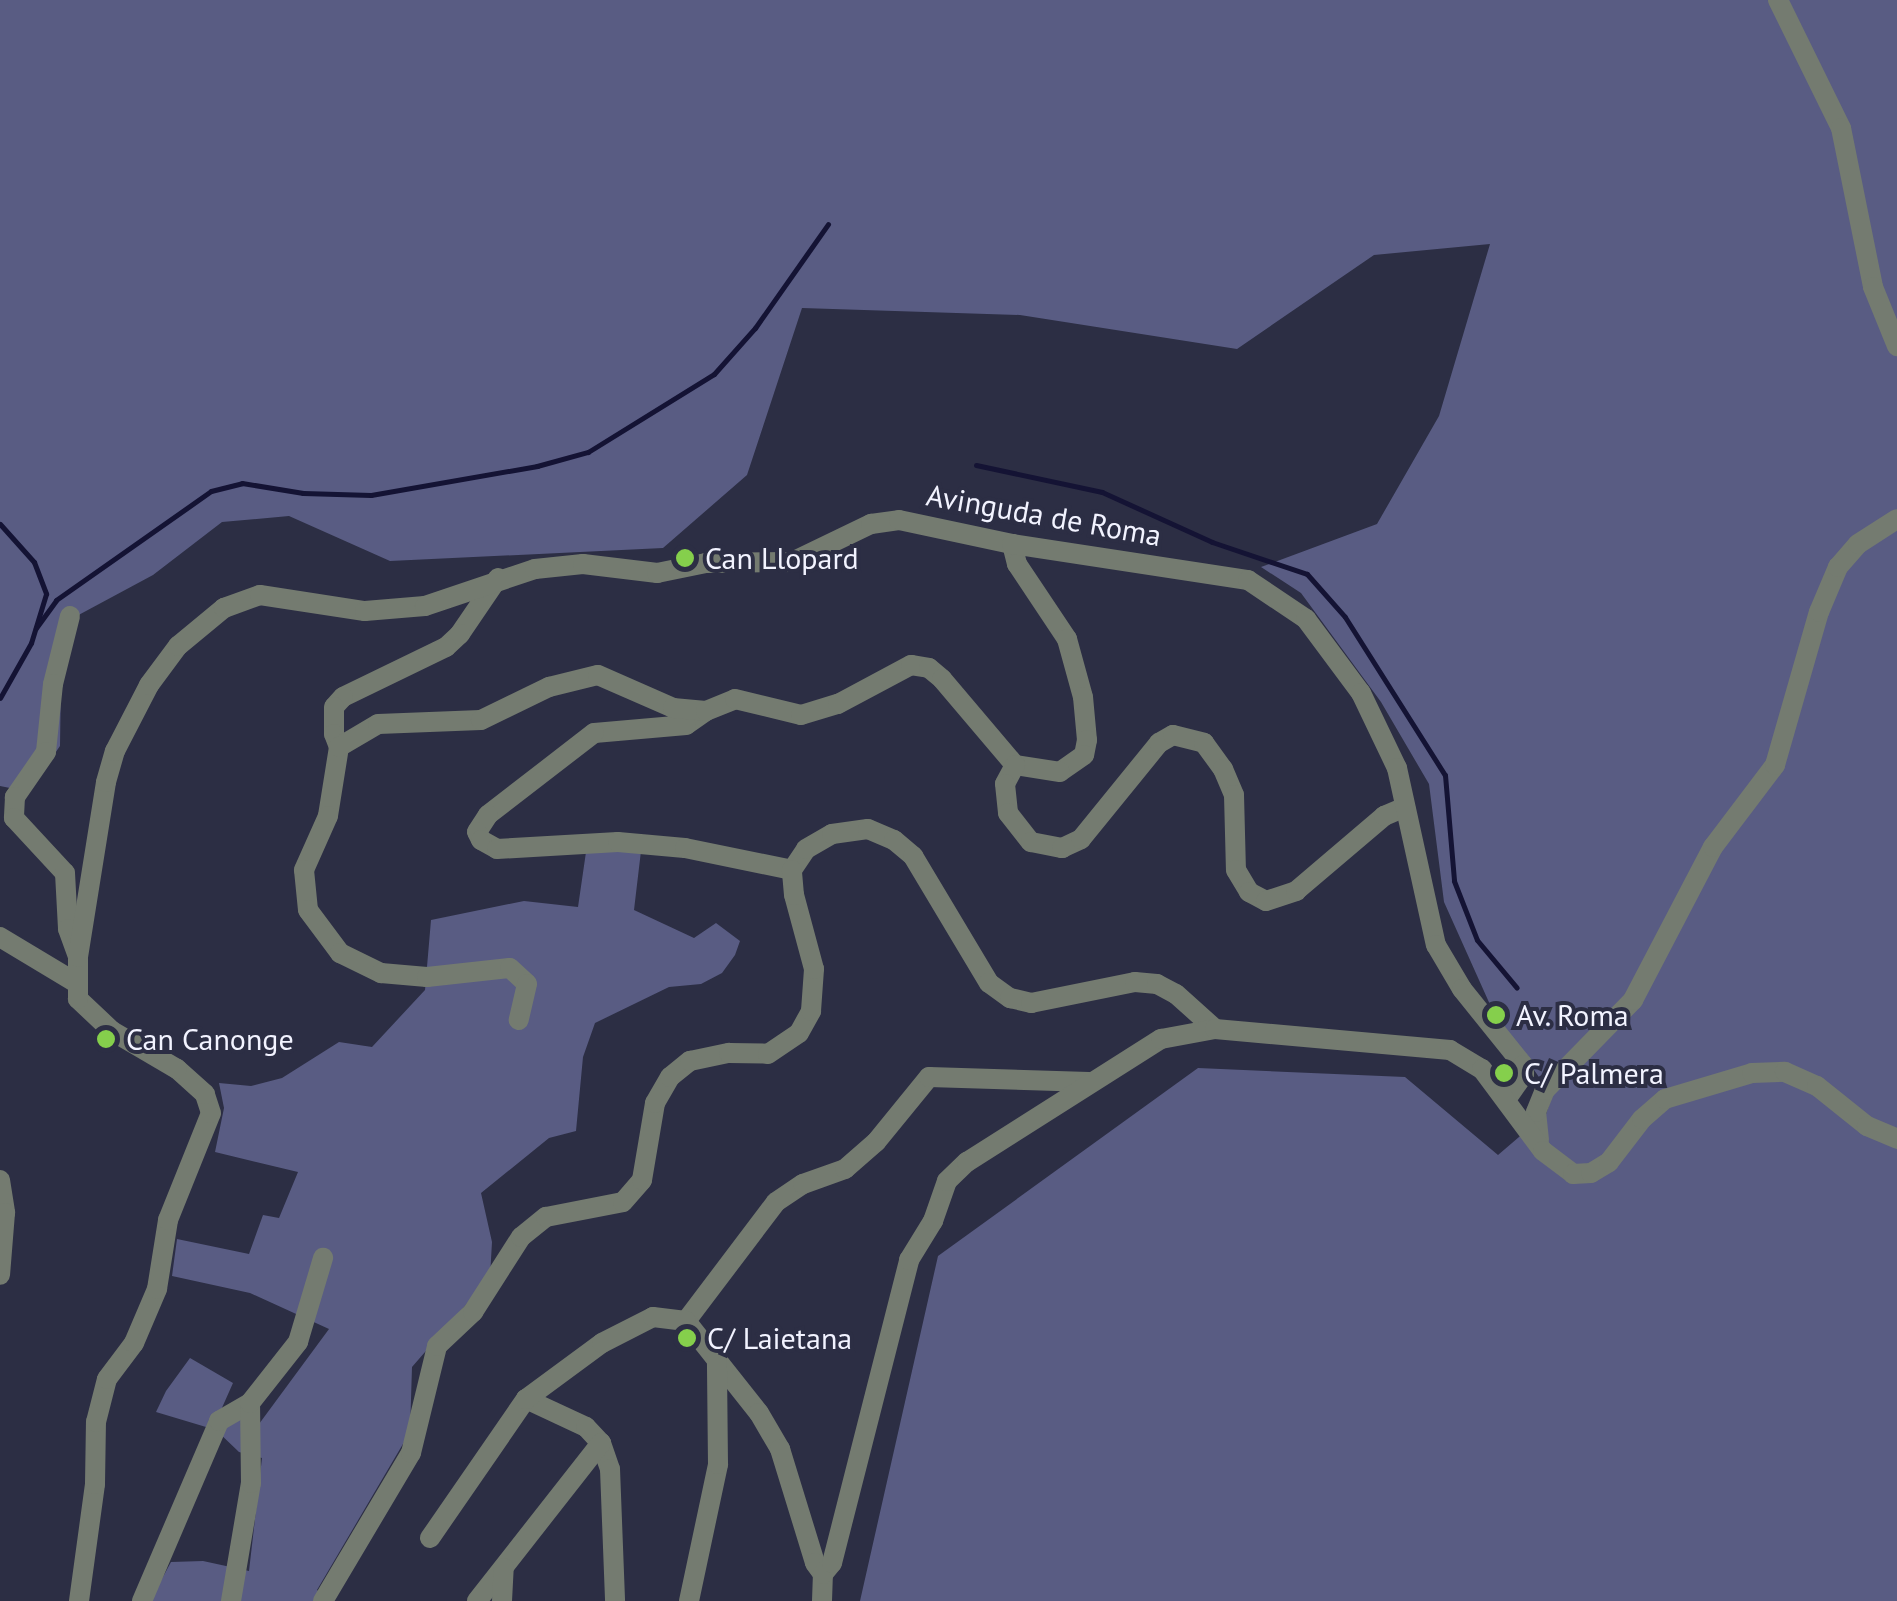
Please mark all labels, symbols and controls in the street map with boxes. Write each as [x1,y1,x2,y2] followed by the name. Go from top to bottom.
[924,477,1164,553] street label: Avinguda de Roma
[705,540,859,576] place label: Can Llopard
[674,547,696,569] marker: Can Llopard
[1516,997,1631,1033] place label: Av. Roma
[1485,1004,1507,1026] marker: Av. Roma
[126,1021,294,1057] place label: Can Canonge
[95,1028,117,1050] marker: Can Canonge
[1524,1055,1664,1091] place label: C/ Palmera
[1493,1062,1515,1084] marker: C/ Palmera
[707,1320,852,1356] place label: C/ Laietana
[676,1327,698,1349] marker: C/ Laietana

